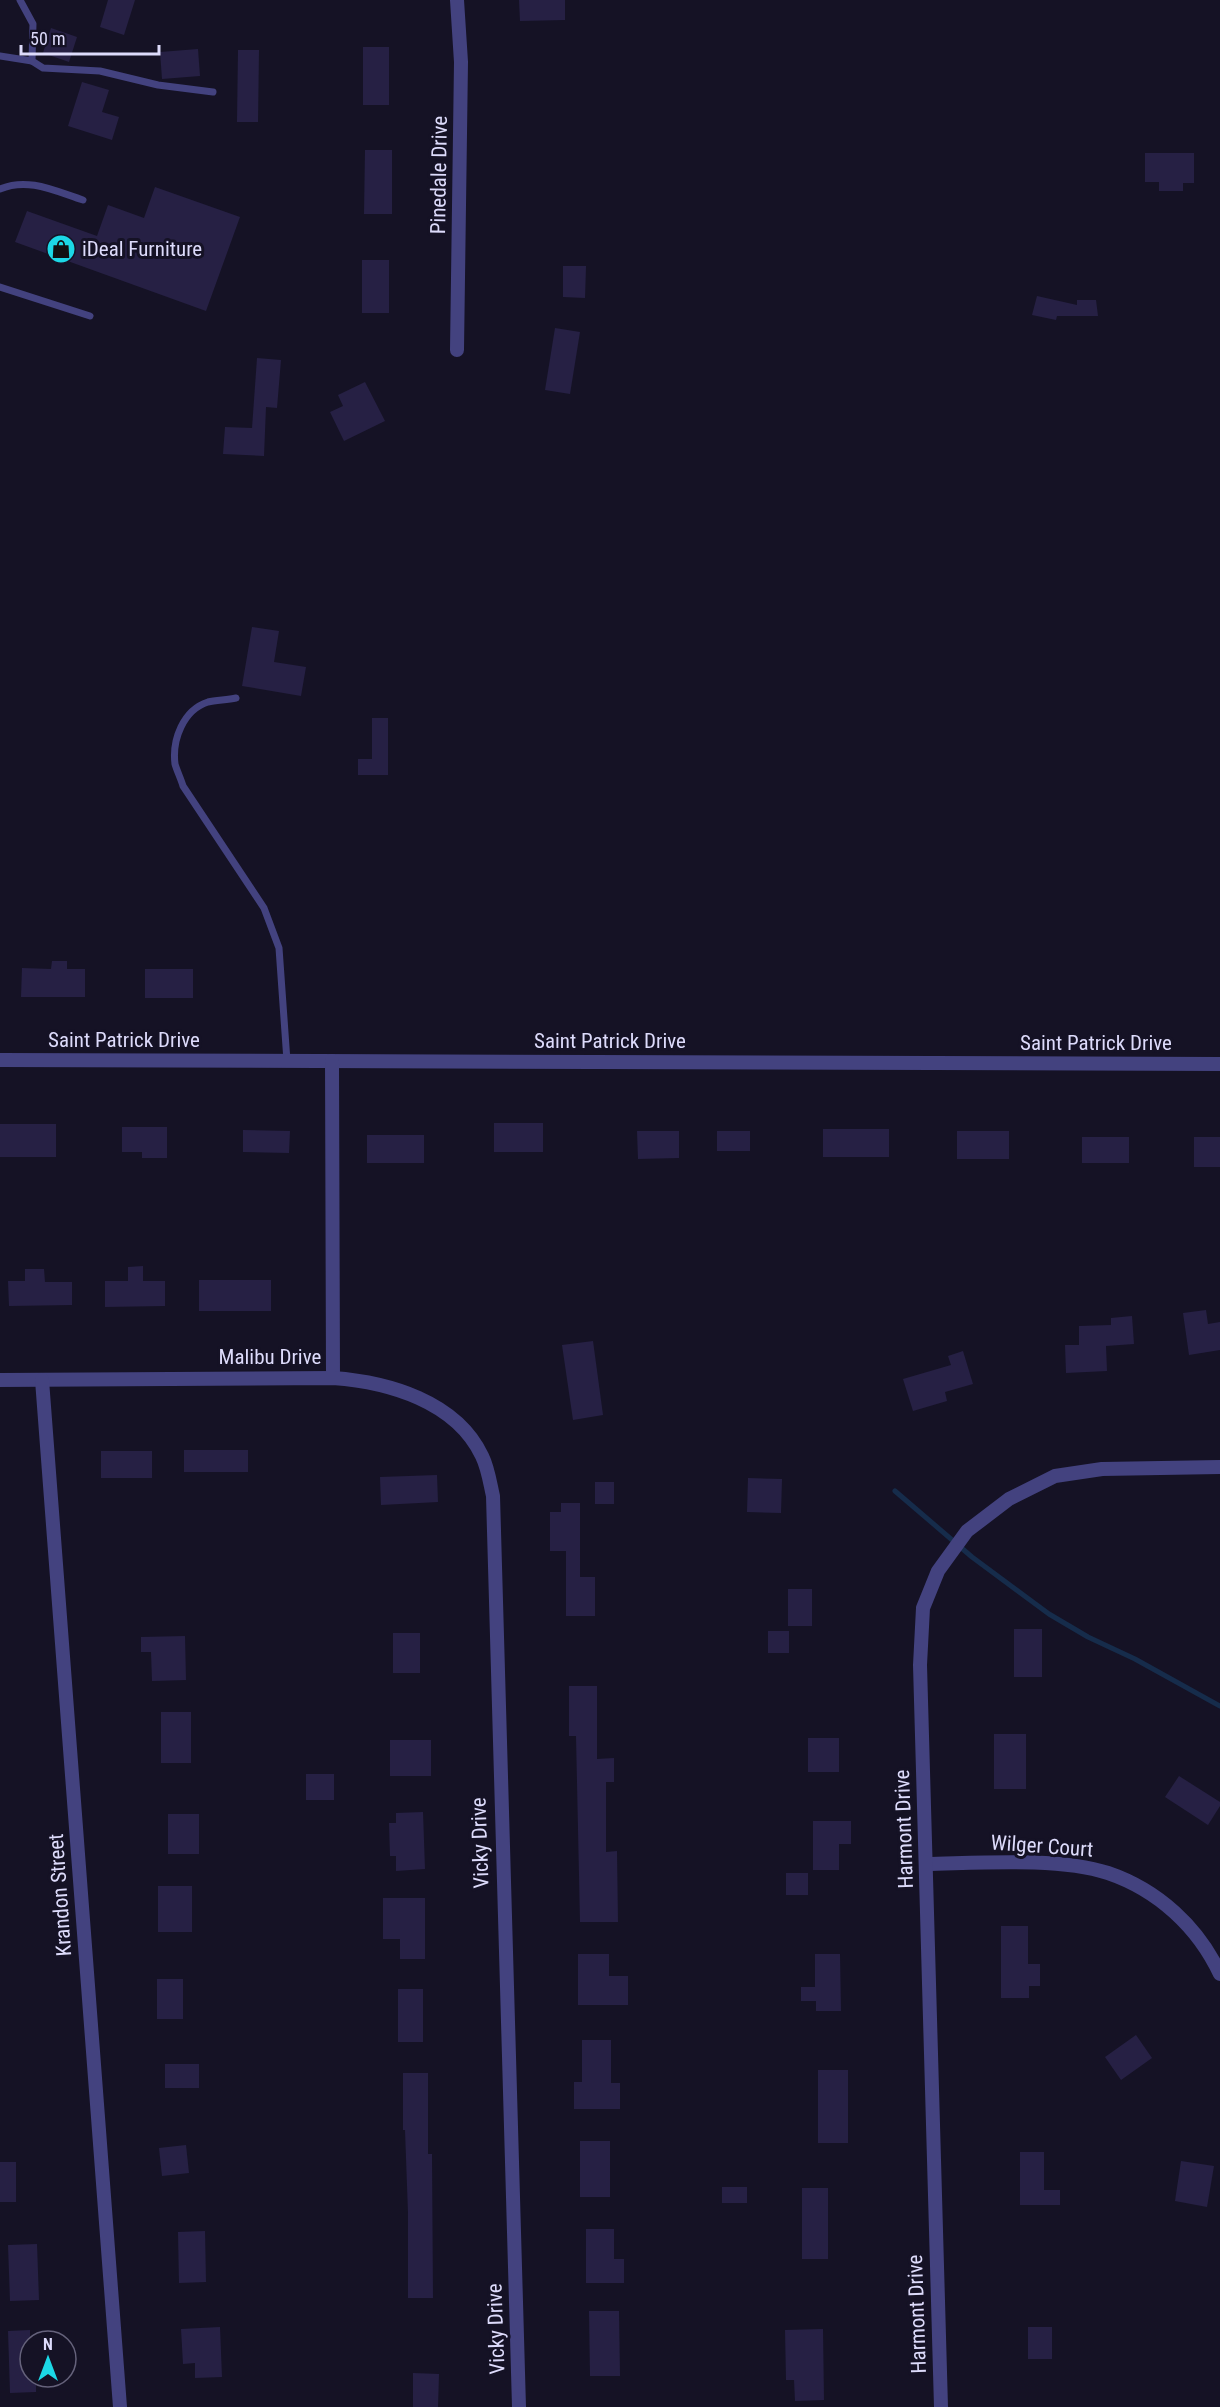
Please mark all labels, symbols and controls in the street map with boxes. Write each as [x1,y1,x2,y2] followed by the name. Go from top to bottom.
[21,18,159,56] scale bar
[30,28,65,49] text: 50 m
[426,115,452,234] street label: Pinedale Drive
[45,233,77,265] shop icon: iDeal Furniture
[82,237,202,261] place label: iDeal Furniture
[48,1028,200,1052] street label: Saint Patrick Drive
[534,1029,686,1053] street label: Saint Patrick Drive
[1020,1031,1172,1055] street label: Saint Patrick Drive
[219,1345,322,1369] street label: Malibu Drive
[890,1769,918,1889] street label: Harmont Drive
[466,1797,494,1889] street label: Vicky Drive
[990,1830,1094,1862] street label: Wilger Court
[44,1833,76,1957] street label: Krandon Street
[903,2254,931,2374] street label: Harmont Drive
[482,2283,510,2375] street label: Vicky Drive
[18,2329,78,2389] north arrow
[43,2335,53,2354] text: N

